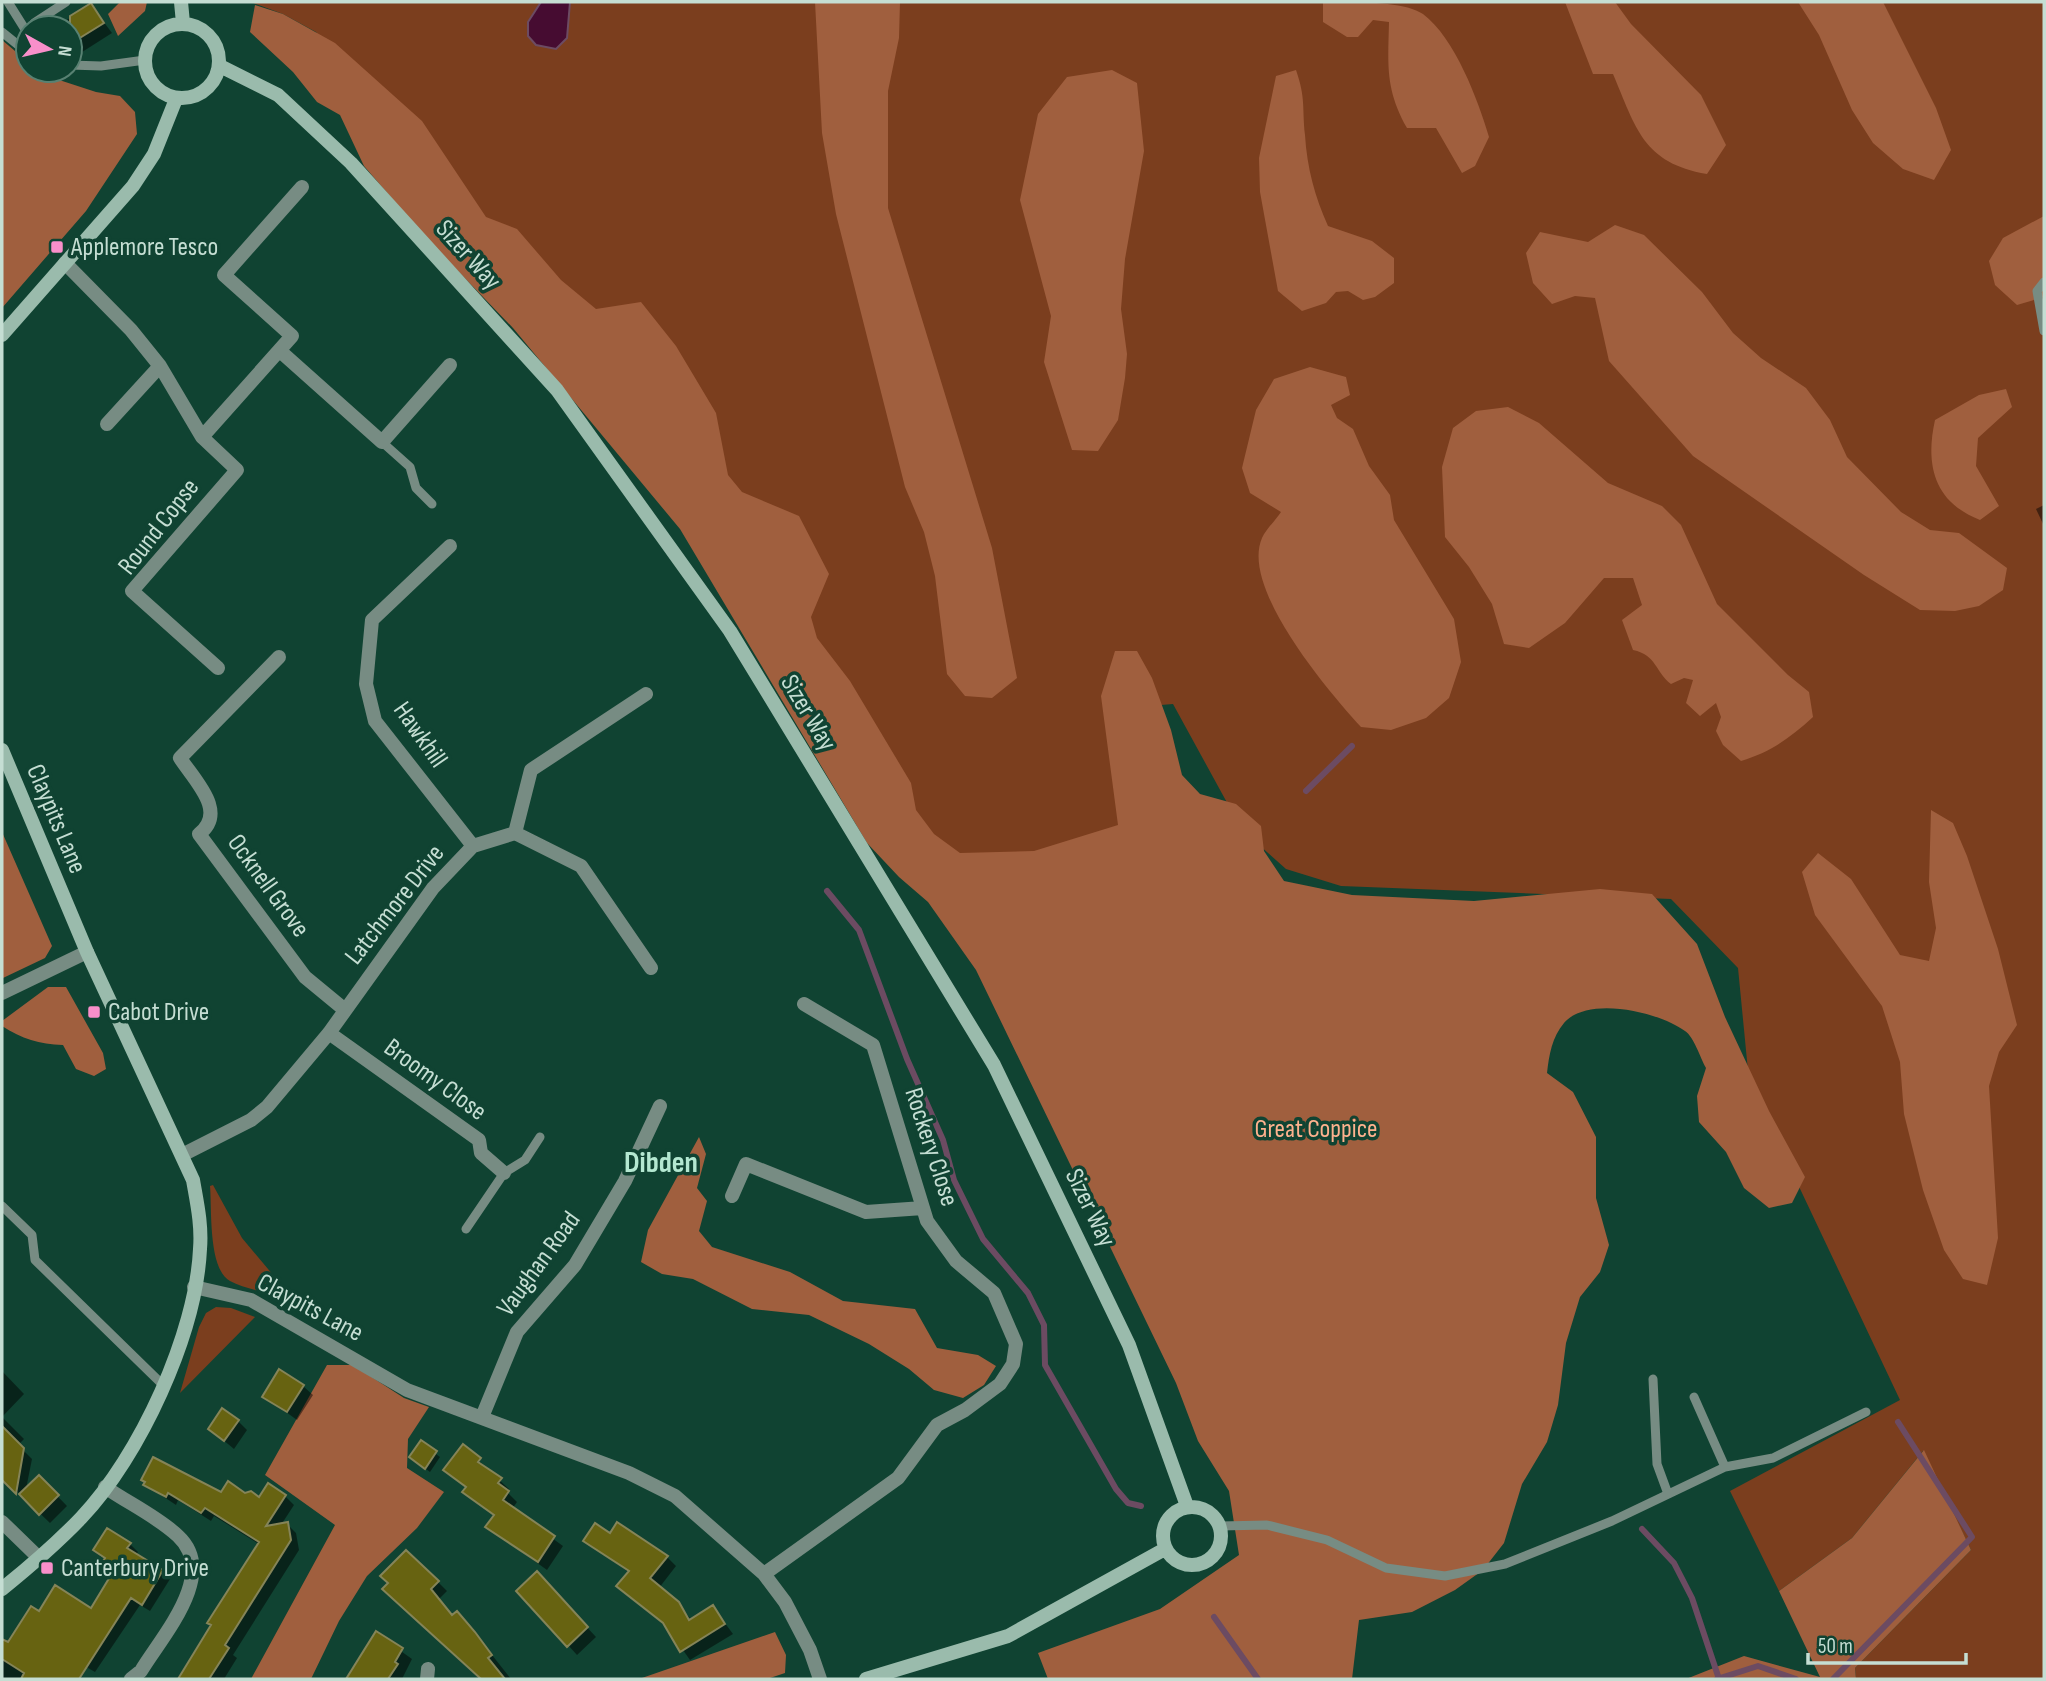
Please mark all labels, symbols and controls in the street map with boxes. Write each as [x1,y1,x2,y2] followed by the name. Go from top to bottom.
[14,14,84,84] north arrow
[52,45,76,58] text: N
[429,214,507,296] street label: Sizer Way
[70,232,218,263] place label: Applemore Tesco
[49,239,65,255] marker: Applemore Tesco
[112,473,206,581] street label: Round Copse
[773,669,843,757] street label: Sizer Way
[386,696,454,774] street label: Hawkhill
[19,760,93,878] street label: Claypits Lane
[220,829,316,943] street label: Ocknell Grove
[339,839,451,971] street label: Latchmore Drive
[108,997,209,1028] place label: Cabot Drive
[86,1004,102,1020] marker: Cabot Drive
[378,1032,492,1128] street label: Broomy Close
[897,1084,965,1210] street label: Rockery Close
[1255,1114,1377,1145] park label: Great Coppice
[624,1145,698,1181] district label: Dibden
[1058,1164,1122,1252] street label: Sizer Way
[491,1206,587,1322] street label: Vaughan Road
[252,1267,368,1349] street label: Claypits Lane
[61,1553,209,1584] place label: Canterbury Drive
[39,1560,55,1576] marker: Canterbury Drive
[1808,1622,1966,1666] scale bar
[1818,1634,1853,1659] text: 50 m

